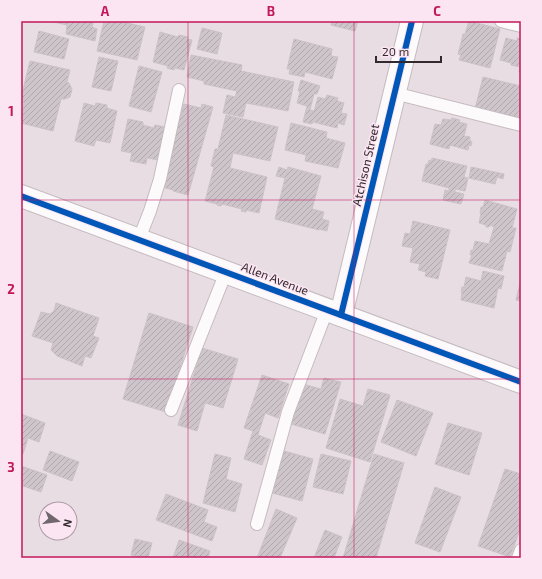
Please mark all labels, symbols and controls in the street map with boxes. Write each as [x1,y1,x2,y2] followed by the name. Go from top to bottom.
[101,3,110,19] text: A
[267,3,275,19] text: B
[433,3,441,19] text: C
[376,38,441,64] scale bar
[382,44,409,58] text: 20 m
[8,103,14,119] text: 1
[349,122,381,207] street label: Atchison Street
[240,259,311,297] street label: Allen Avenue
[7,281,15,297] text: 2
[7,459,15,475] text: 3
[38,501,78,541] north arrow
[61,518,75,529] text: N

